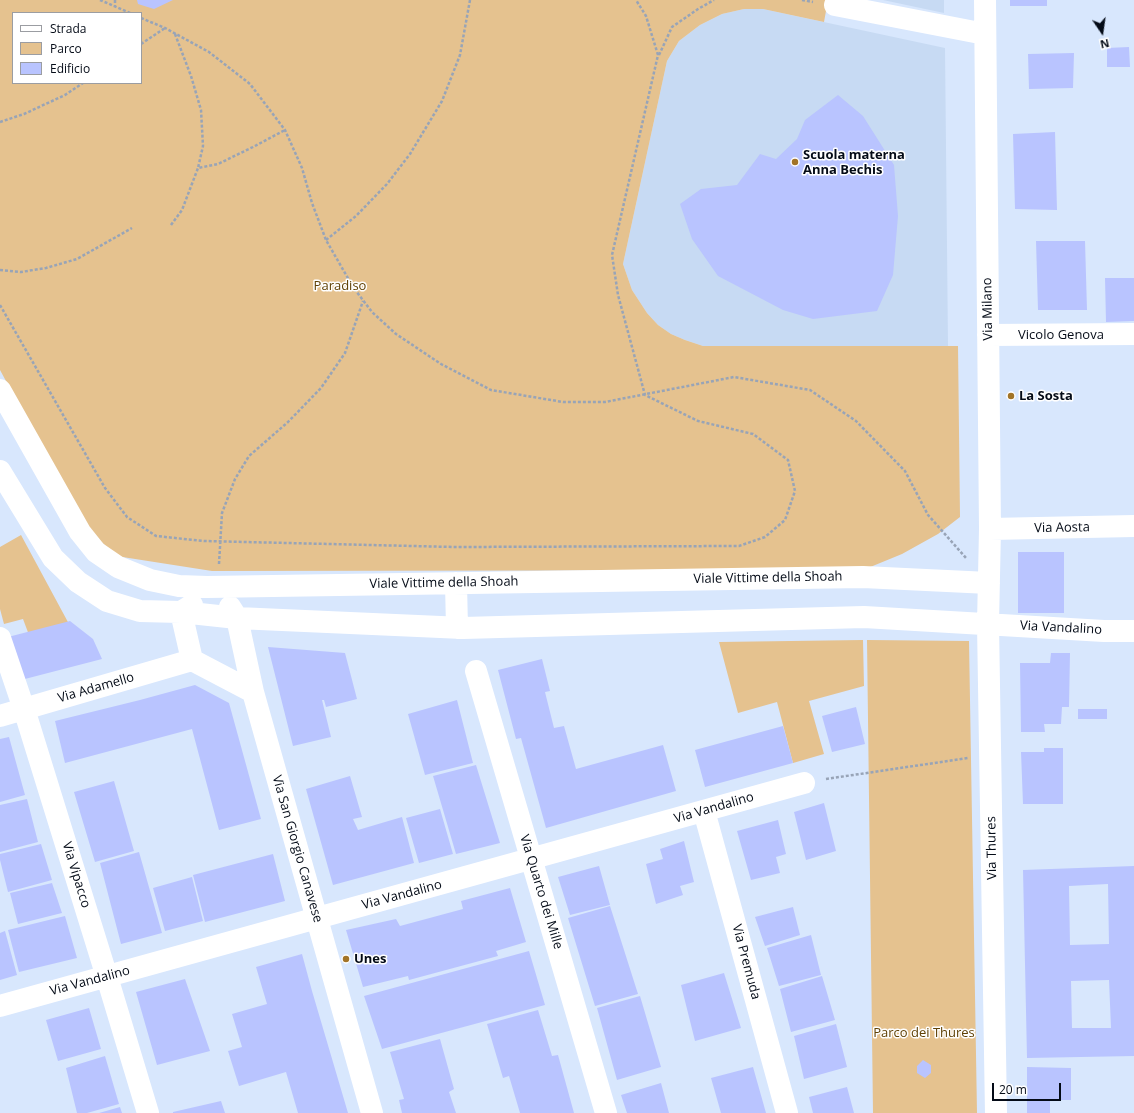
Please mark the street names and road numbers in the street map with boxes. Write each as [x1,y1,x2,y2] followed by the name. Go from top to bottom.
[980,277,996,341] street label: Via Milano
[1018,327,1104,343] street label: Vicolo Genova
[1034,520,1090,536] street label: Via Aosta
[693,569,843,587] street label: Viale Vittime della Shoah
[369,574,519,592] street label: Viale Vittime della Shoah
[1020,618,1102,638] street label: Via Vandalino
[56,670,136,706] street label: Via Adamello
[268,773,326,925] street label: Via San Giorgio Canavese
[672,789,756,827] street label: Via Vandalino
[984,816,1000,880] street label: Via Thures
[516,833,566,951] street label: Via Quarto dei Mille
[59,840,93,910] street label: Via Vipacco
[360,877,444,913] street label: Via Vandalino
[728,923,764,1001] street label: Via Premuda
[48,963,132,999] street label: Via Vandalino

